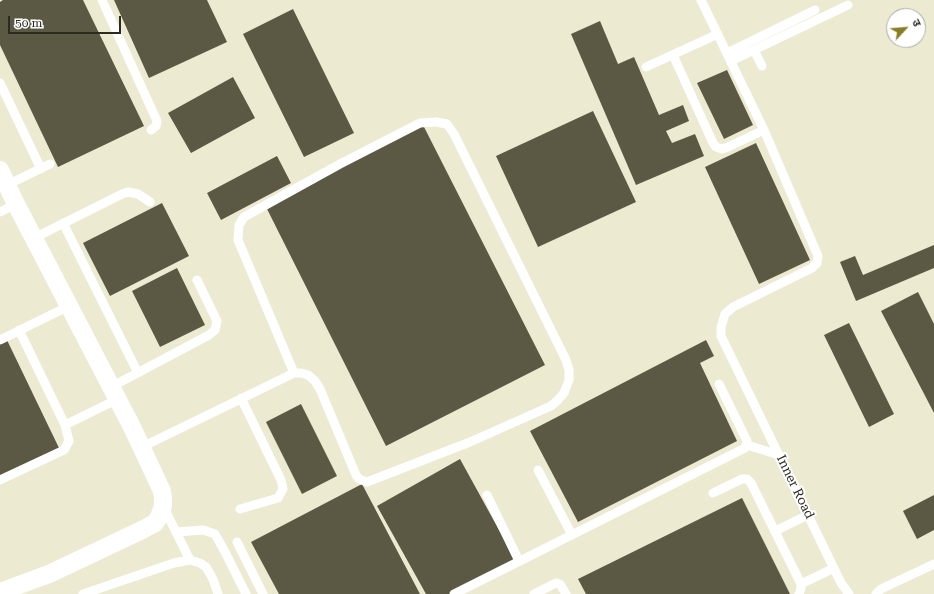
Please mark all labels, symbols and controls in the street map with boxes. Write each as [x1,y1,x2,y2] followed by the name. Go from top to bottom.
[10,8,123,34] scale bar
[886,8,926,48] north arrow
[15,16,42,30] text: 50 m
[909,17,924,29] text: उ
[773,452,817,522] street label: Inner Road

